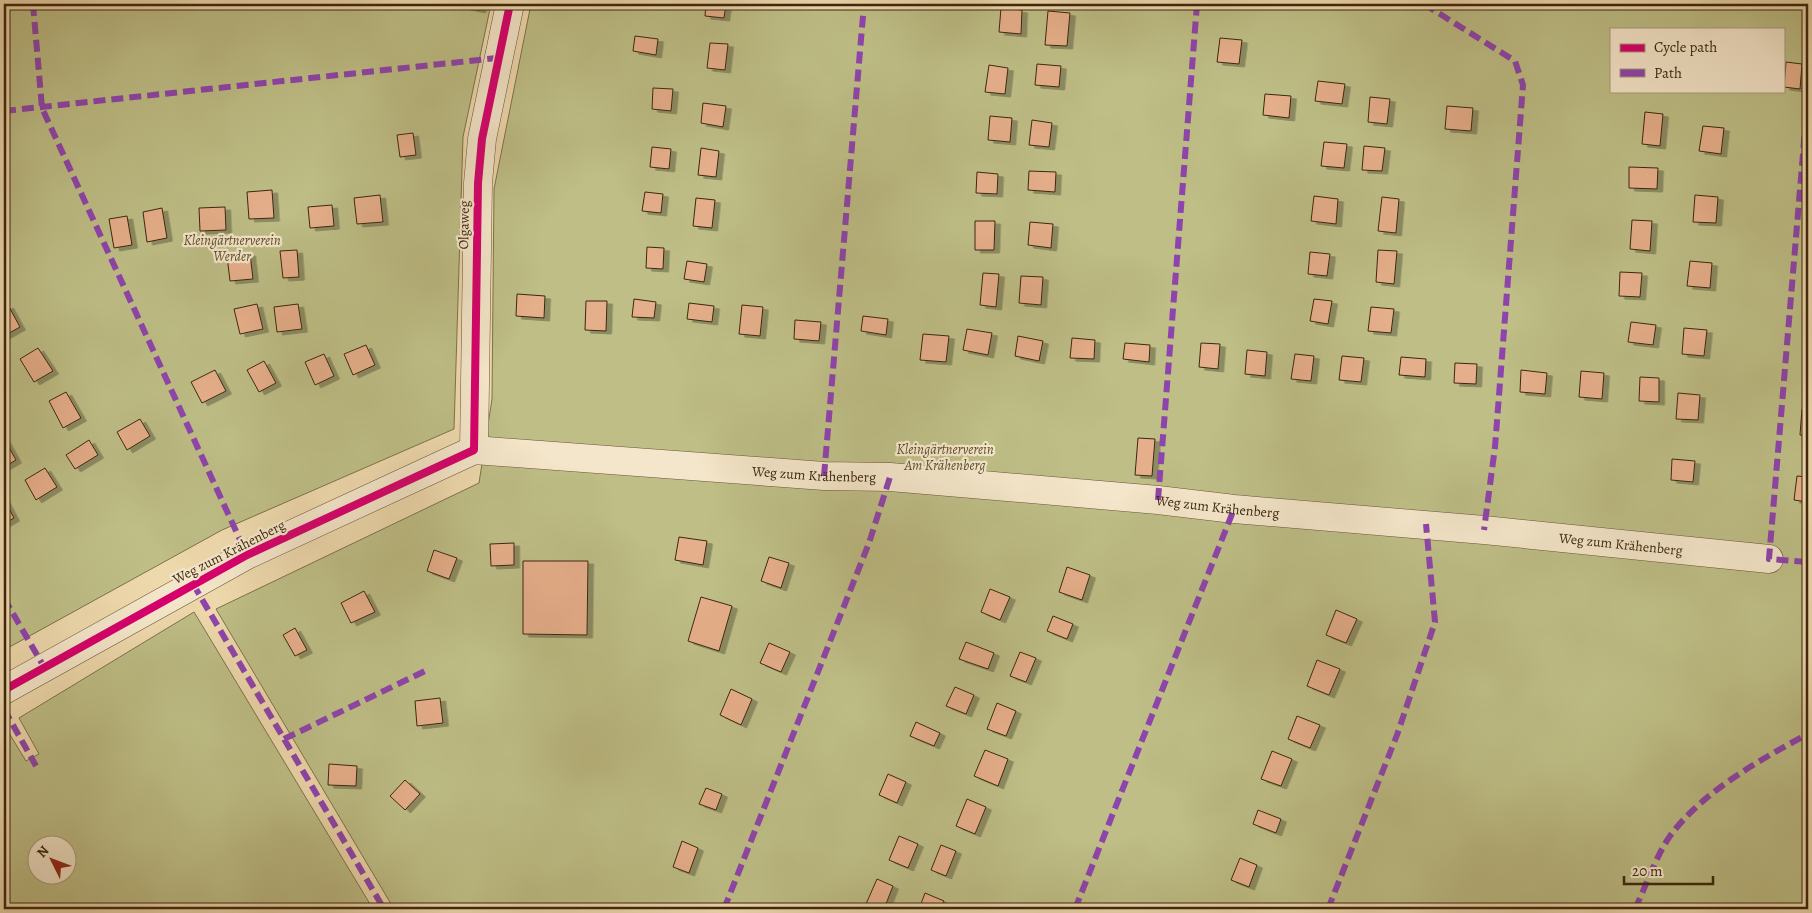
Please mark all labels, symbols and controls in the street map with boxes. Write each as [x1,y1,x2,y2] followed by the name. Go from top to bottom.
[1610,28,1784,92] legend
[1654,37,1717,57] text: Cycle path
[1654,63,1682,83] text: Path
[454,200,474,250] street label: Olgaweg
[183,231,281,266] park label: Kleingärtnerverein Werder
[896,440,994,475] park label: Kleingärtnerverein Am Krähenberg
[750,461,876,486] street label: Weg zum Krähenberg
[1154,490,1280,522] street label: Weg zum Krähenberg
[169,515,289,589] street label: Weg zum Krähenberg
[1557,528,1684,560] street label: Weg zum Krähenberg
[28,836,78,886] north arrow
[32,841,53,862] text: N
[1624,853,1713,885] scale bar
[1632,861,1663,881] text: 20 m

